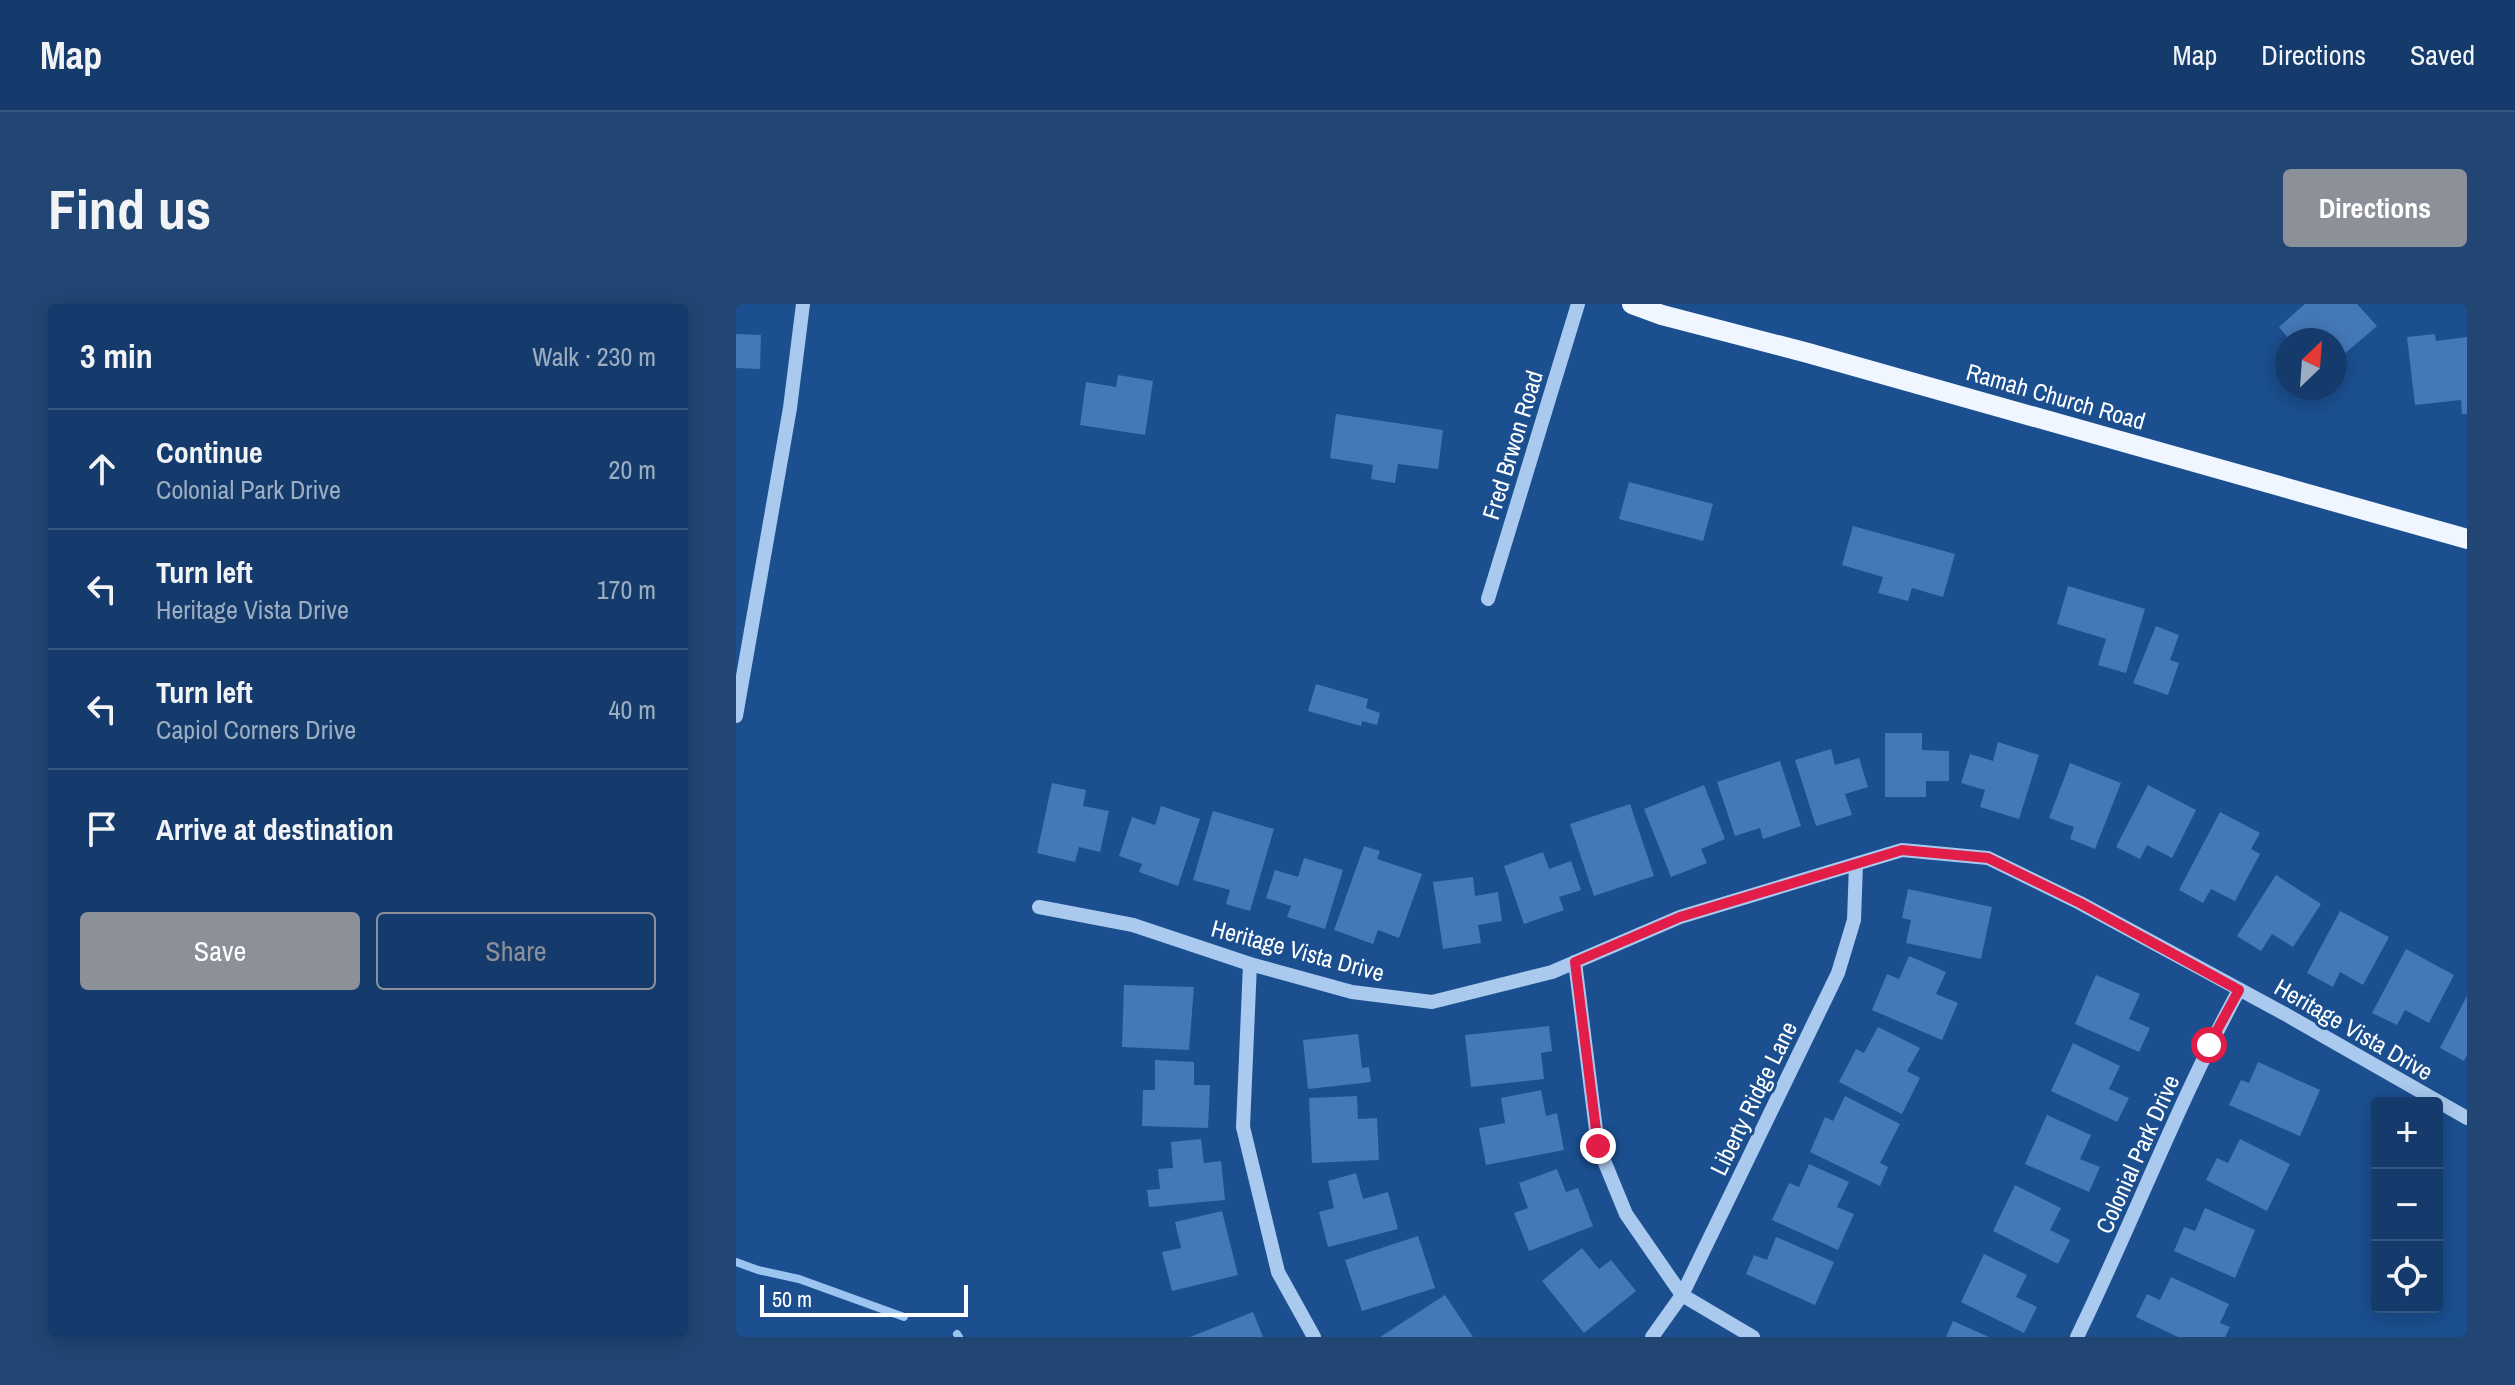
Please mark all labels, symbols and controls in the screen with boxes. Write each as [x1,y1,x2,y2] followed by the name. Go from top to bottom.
[40,30,102,81] text: Map
[2173,36,2217,74] text: Map
[2261,36,2366,74] text: Directions
[2410,36,2475,74] text: Saved
[2283,169,2467,247] button: Directions
[48,171,211,246] text: Find us
[2275,328,2347,400] north arrow
[80,333,153,379] text: 3 min
[532,339,656,374] text: Walk · 230 m
[1963,355,2149,437] street label: Ramah Church Road
[1474,367,1550,523] street label: Fred Brwon Road
[156,432,263,472] text: Continue
[80,447,124,491] icon: ahead
[609,452,656,487] text: 20 m
[156,472,341,507] text: Colonial Park Drive
[156,552,253,592] text: Turn left
[80,567,124,611] icon: left
[597,572,656,607] text: 170 m
[156,592,349,627] text: Heritage Vista Drive
[156,672,253,712] text: Turn left
[80,687,124,731] icon: left
[609,692,656,727] text: 40 m
[156,712,356,747] text: Capiol Corners Drive
[80,807,124,851] icon: arrive
[156,809,394,849] text: Arrive at destination
[80,912,360,990] button: Save
[376,912,656,990] button: Share
[1208,912,1388,988] street label: Heritage Vista Drive
[2269,971,2439,1087] street label: Heritage Vista Drive
[1702,1016,1804,1180] street label: Liberty Ridge Lane
[2191,1027,2227,1063] route start
[2088,1070,2186,1238] street label: Colonial Park Drive
[2371,1097,2443,1313] map controls
[2371,1097,2443,1169] button: +
[1580,1128,1616,1164] route end
[2371,1169,2443,1241] button: −
[2371,1241,2443,1313] button: locate
[760,1281,968,1317] scale bar
[772,1284,812,1314] text: 50 m

